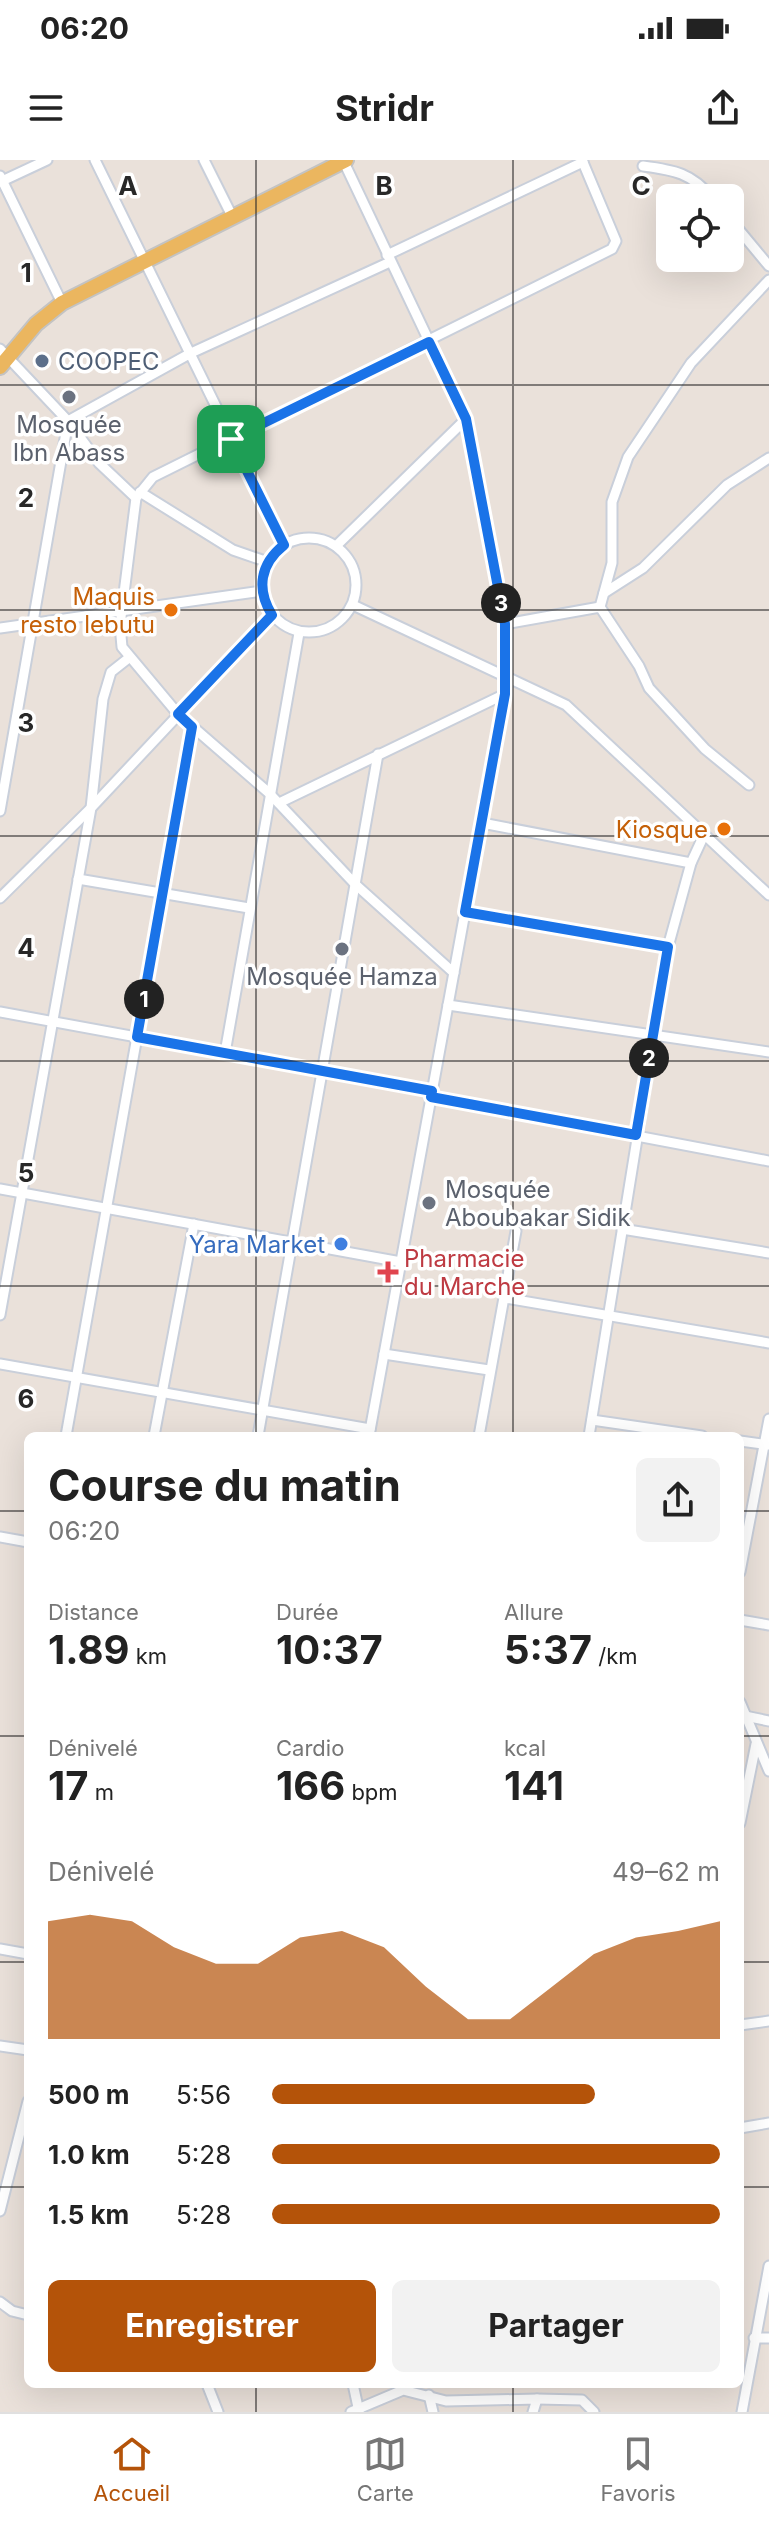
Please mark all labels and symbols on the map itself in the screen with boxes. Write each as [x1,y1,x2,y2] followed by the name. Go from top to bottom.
[118,170,138,201] text: A
[375,170,393,201] text: B
[631,170,651,201] text: C
[20,257,32,288] text: 1
[58,347,160,376] place label: COOPEC
[33,352,51,370] marker: COOPEC
[60,388,78,406] marker: Mosquée Ibn Abass
[197,405,265,473] pin
[13,410,125,467] place label: Mosquée Ibn Abass
[18,482,34,513] text: 2
[20,582,155,639] place label: Maquis resto lebutu
[481,583,521,623] pin: 3
[162,601,180,619] marker: Maquis resto lebutu
[18,707,34,738] text: 3
[616,815,708,844] place label: Kiosque
[715,820,733,838] marker: Kiosque
[17,932,35,963] text: 4
[333,940,351,958] marker: Mosquée Hamza
[246,962,438,991] place label: Mosquée Hamza
[124,979,164,1019] pin: 1
[629,1038,669,1078] pin: 2
[18,1157,34,1188] text: 5
[445,1175,631,1232] place label: Mosquée Aboubakar Sidik
[420,1194,438,1212] marker: Mosquée Aboubakar Sidik
[189,1230,325,1259] place label: Yara Market
[332,1235,350,1253] marker: Yara Market
[404,1244,525,1301] place label: Pharmacie du Marche
[379,1263,397,1281] marker: Pharmacie du Marche
[18,1383,34,1414] text: 6

